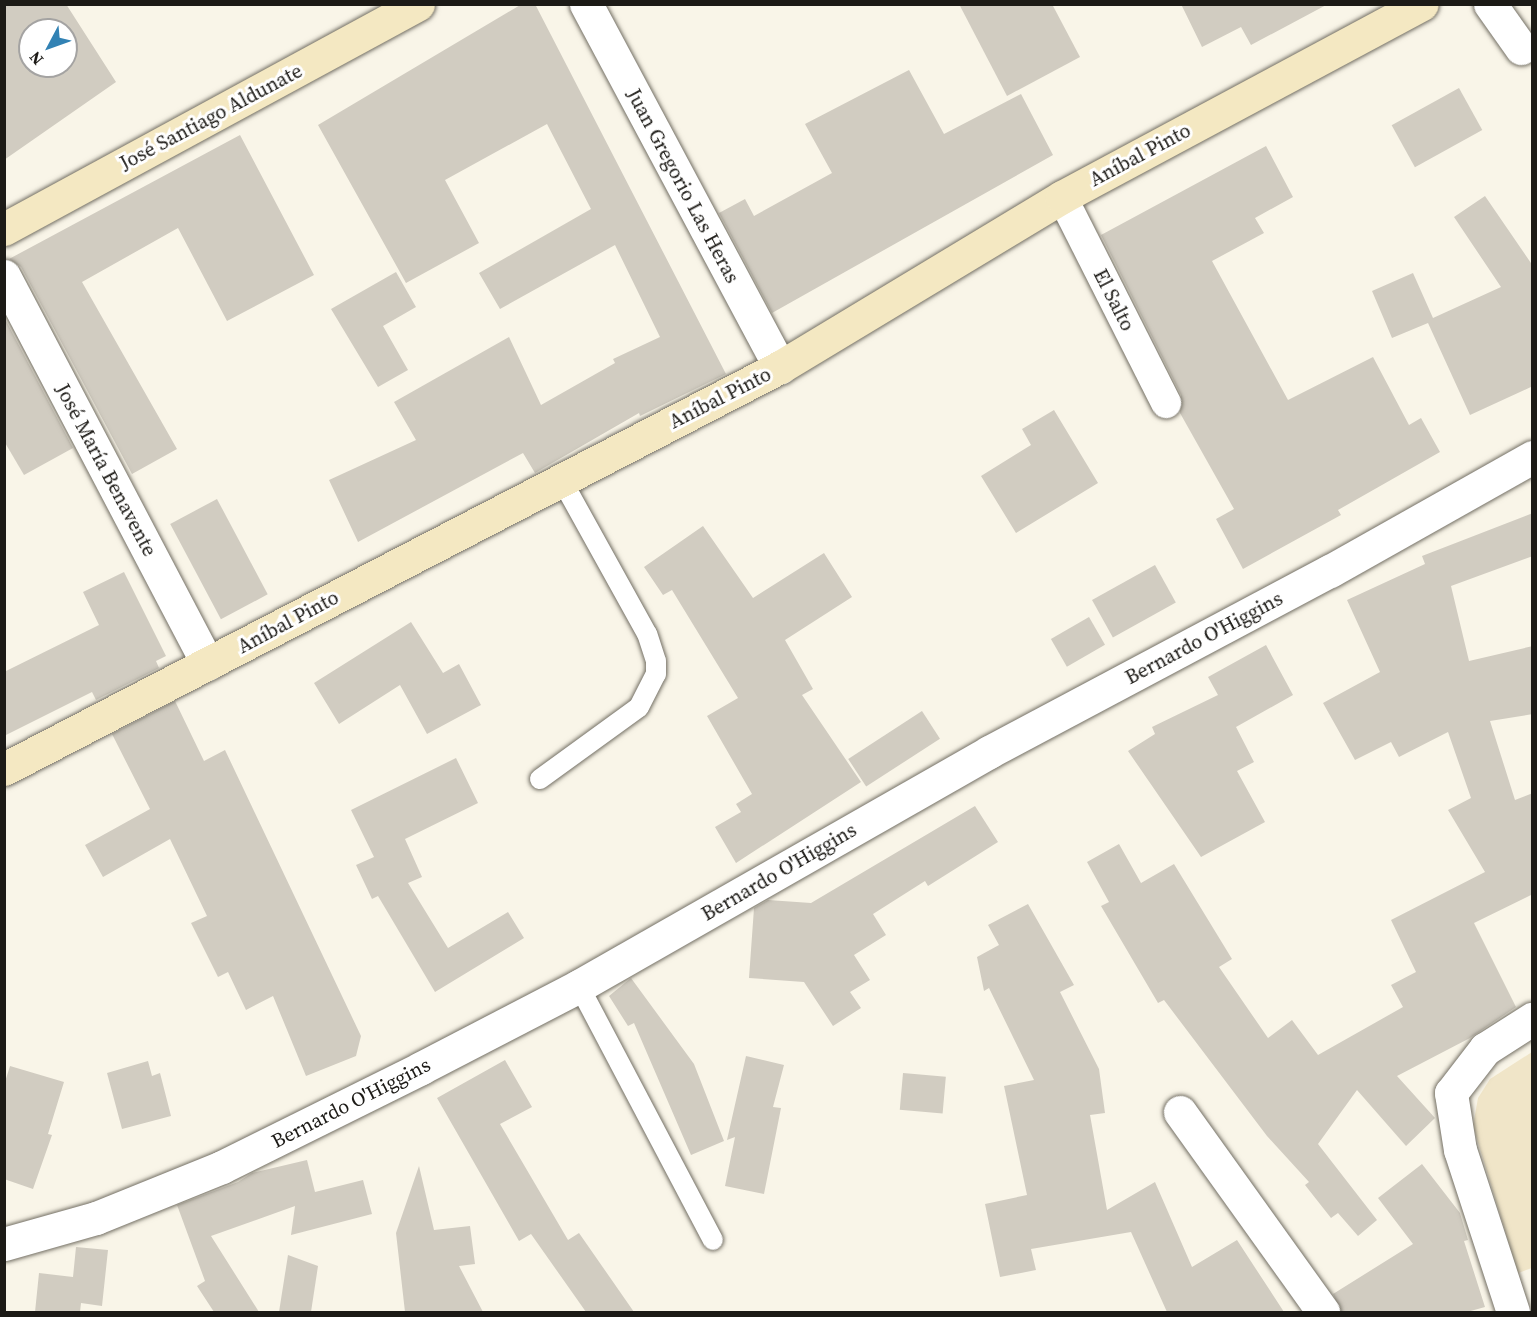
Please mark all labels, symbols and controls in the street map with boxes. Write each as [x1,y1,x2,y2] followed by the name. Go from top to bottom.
[18,18,78,78] north arrow
[24,47,48,70] text: N
[116,59,306,175] street label: José Santiago Aldunate
[622,85,744,287] street label: Juan Gregorio Las Heras
[1085,118,1195,192] street label: Aníbal Pinto
[1088,265,1140,335] street label: El Salto
[665,362,775,434] street label: Aníbal Pinto
[50,380,162,560] street label: José María Benavente
[233,585,343,659] street label: Aníbal Pinto
[1121,586,1287,690] street label: Bernardo O'Higgins
[697,818,861,926] street label: Bernardo O'Higgins
[268,1053,434,1153] street label: Bernardo O'Higgins

